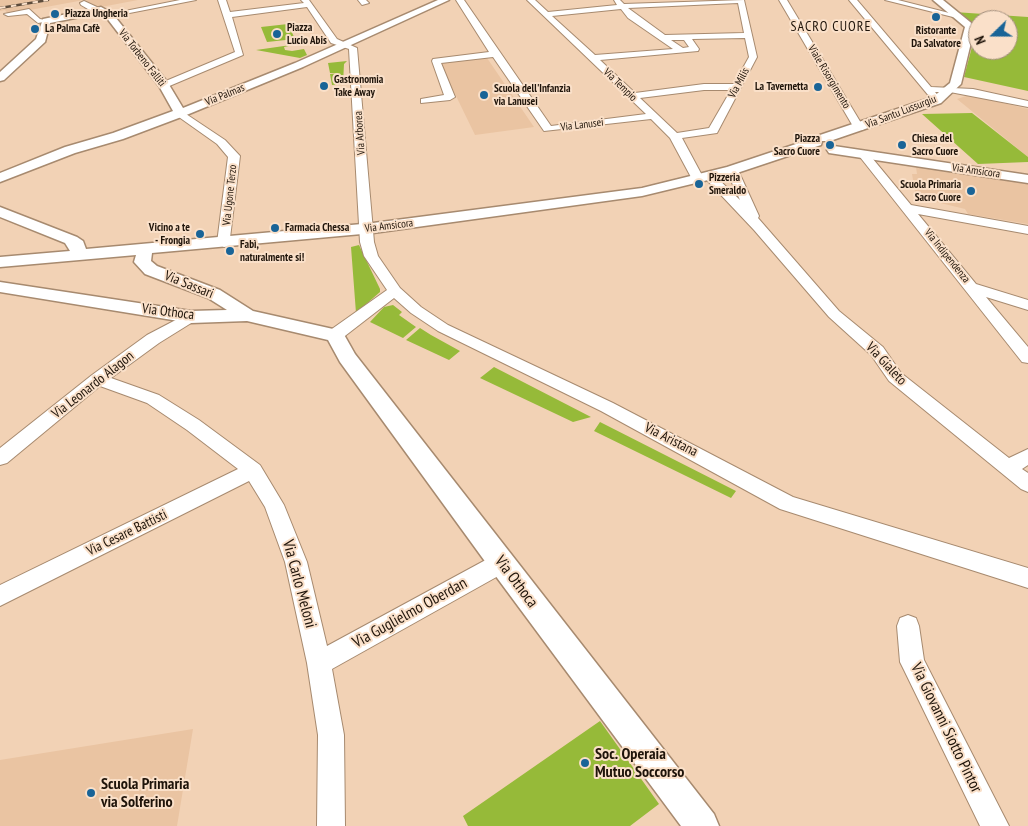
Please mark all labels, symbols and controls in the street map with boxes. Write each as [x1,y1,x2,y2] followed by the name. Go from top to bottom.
[65,7,128,21] place label: Piazza Ungheria
[49,8,61,20] marker: Piazza Ungheria
[968,10,1018,60] north arrow
[930,11,942,23] marker: Ristorante Da Salvatore
[789,19,873,35] district label: SACRO CUORE
[287,21,327,47] place label: Piazza Lucio Abis
[45,22,100,36] place label: La Palma Cafè
[29,23,41,35] marker: La Palma Cafè
[911,24,961,50] place label: Ristorante Da Salvatore
[116,27,168,89] street label: Via Torbeno Falliti
[271,28,283,40] marker: Piazza Lucio Abis
[970,33,990,47] text: N
[805,43,853,111] street label: Viale Risorgimento
[600,66,640,104] street label: Via Tempio
[726,66,752,100] street label: Via Milis
[334,73,383,99] place label: Gastronomia Take Away
[318,80,330,92] marker: Gastronomia Take Away
[755,80,808,94] place label: La Tavernetta
[203,81,247,109] street label: Via Palmas
[812,81,824,93] marker: La Tavernetta
[494,82,570,108] place label: Scuola dell'Infanzia via Lanusei
[478,89,490,101] marker: Scuola dell'Infanzia via Lanusei
[864,92,938,132] street label: Via Santu Lussurgiu
[352,111,368,155] street label: Via Arborea
[560,116,604,134] street label: Via Lanusei
[774,132,820,158] place label: Piazza Sacro Cuore
[912,132,958,158] place label: Chiesa del Sacro Cuore
[824,139,836,151] marker: Piazza Sacro Cuore
[896,139,908,151] marker: Chiesa del Sacro Cuore
[951,161,1001,181] street label: Via Amsicora
[220,164,240,226] street label: Via Ugone Terzo
[709,171,746,197] place label: Pizzeria Smeraldo
[693,178,705,190] marker: Pizzeria Smeraldo
[900,178,961,204] place label: Scuola Primaria Sacro Cuore
[965,185,977,197] marker: Scuola Primaria Sacro Cuore
[364,216,414,236] street label: Via Amsicora
[149,221,190,247] place label: Vicino a te - Frongia
[285,221,349,235] place label: Farmacia Chessa
[269,222,281,234] marker: Farmacia Chessa
[921,226,973,286] street label: Via Indipendenza
[194,228,206,240] marker: Vicino a te - Frongia
[240,238,304,264] place label: Fabì, naturalmente si!
[224,245,236,257] marker: Fabì, naturalmente si!
[162,268,216,302] street label: Via Sassari
[141,300,195,324] street label: Via Othoca
[862,339,910,389] street label: Via Gialeto
[49,348,137,422] street label: Via Leonardo Alagon
[642,419,700,461] street label: Via Aristana
[84,506,170,560] street label: Via Cesare Battisti
[278,538,320,630] street label: Via Carlo Meloni
[490,552,542,612] street label: Via Othoca
[349,574,471,652] street label: Via Guglielmo Oberdan
[906,660,986,796] street label: Via Giovanni Siotto Pintor
[595,744,684,782] place label: Soc. Operaia Mutuo Soccorso
[579,757,591,769] marker: Soc. Operaia Mutuo Soccorso
[101,774,189,812] place label: Scuola Primaria via Solferino
[85,787,97,799] marker: Scuola Primaria via Solferino

